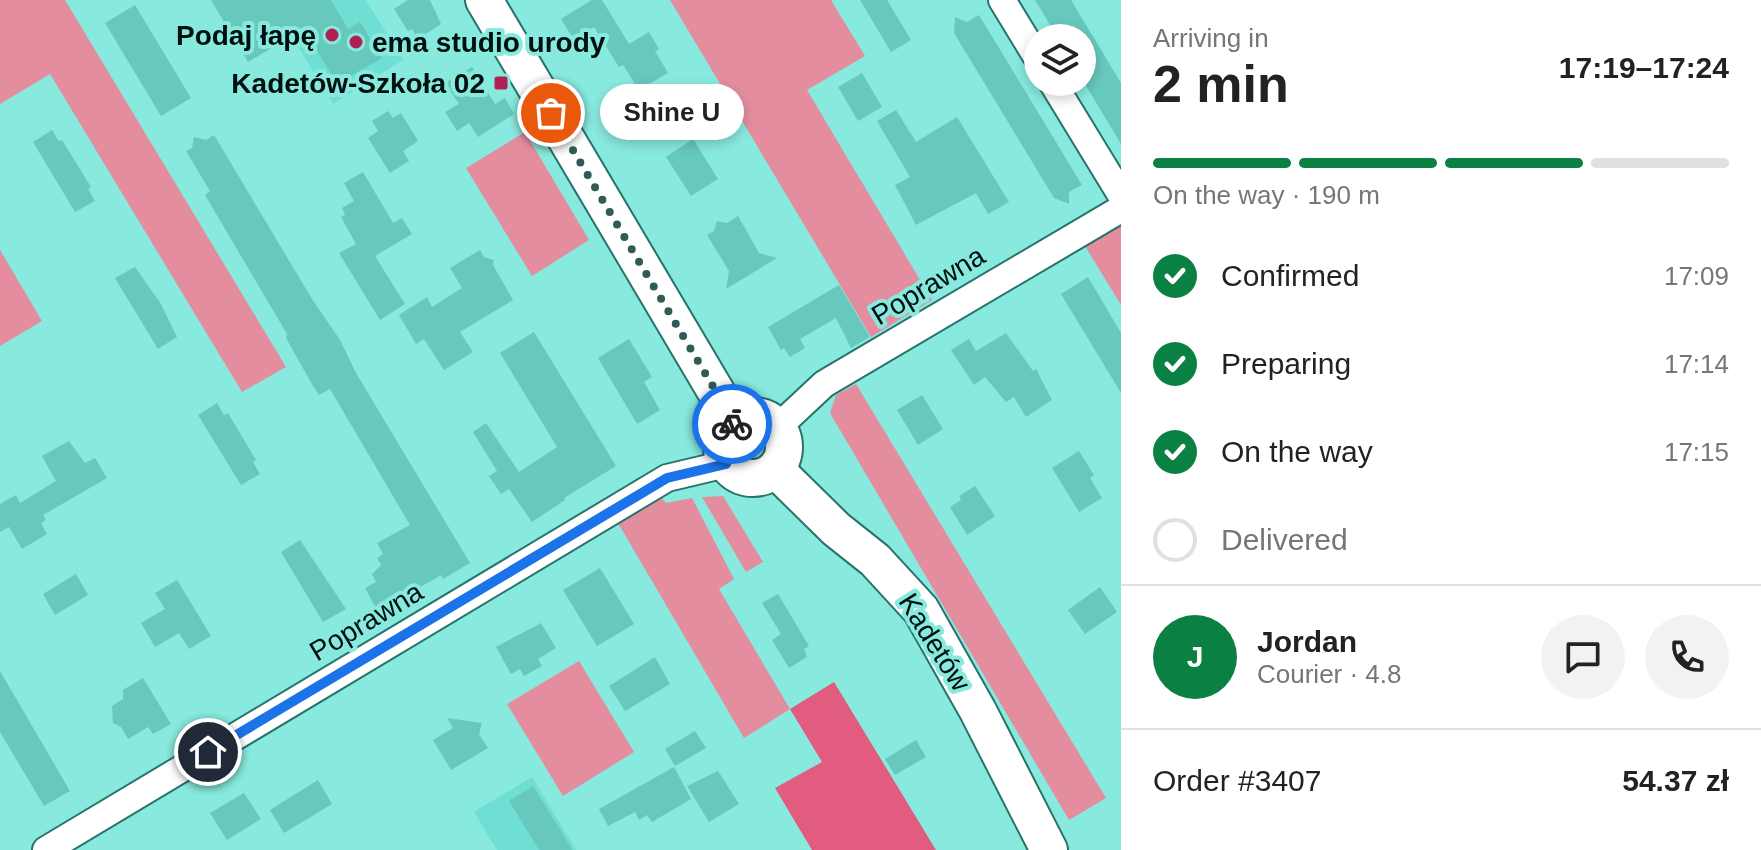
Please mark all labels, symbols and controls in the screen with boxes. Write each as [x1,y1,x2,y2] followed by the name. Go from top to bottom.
[176,20,316,51] place label: Podaj łapę
[1153,23,1269,53] text: Arriving in
[1024,24,1096,96] map controls
[1024,24,1096,96] button: layers
[323,26,341,44] marker: Podaj łapę
[372,27,606,58] place label: ema studio urody
[347,33,365,51] marker: ema studio urody
[1559,51,1729,84] text: 17:19–17:24
[1153,55,1289,113] text: 2 min
[231,68,485,99] place label: Kadetów-Szkoła 02
[492,74,510,92] marker: Kadetów-Szkoła 02
[517,79,585,147] pin
[599,85,743,141] callout: Shine U
[529,91,573,135] icon: bag
[624,97,720,127] text: Shine U
[1153,180,1380,210] text: On the way · 190 m
[866,239,991,331] street label: Poprawna
[1153,254,1197,298] icon: check
[1221,259,1359,292] text: Confirmed
[1664,261,1729,291] text: 17:09
[1153,342,1197,386] icon: check
[1221,347,1351,380] text: Preparing
[1664,349,1729,379] text: 17:14
[692,384,772,464] courier
[710,402,754,446] icon: bike
[1153,430,1197,474] icon: check
[1221,435,1373,468] text: On the way
[1664,437,1729,467] text: 17:15
[1221,523,1348,556] text: Delivered
[304,575,429,667] street label: Poprawna
[893,588,977,697] street label: Kadetów
[1541,615,1625,699] button: chat
[1645,615,1729,699] button: phone
[1257,625,1357,658] text: Jordan
[1187,640,1203,673] text: J
[1257,659,1402,689] text: Courier · 4.8
[174,718,242,786] pin
[186,730,230,774] icon: home
[1153,764,1321,797] text: Order #3407
[1622,764,1729,797] text: 54.37 zł

